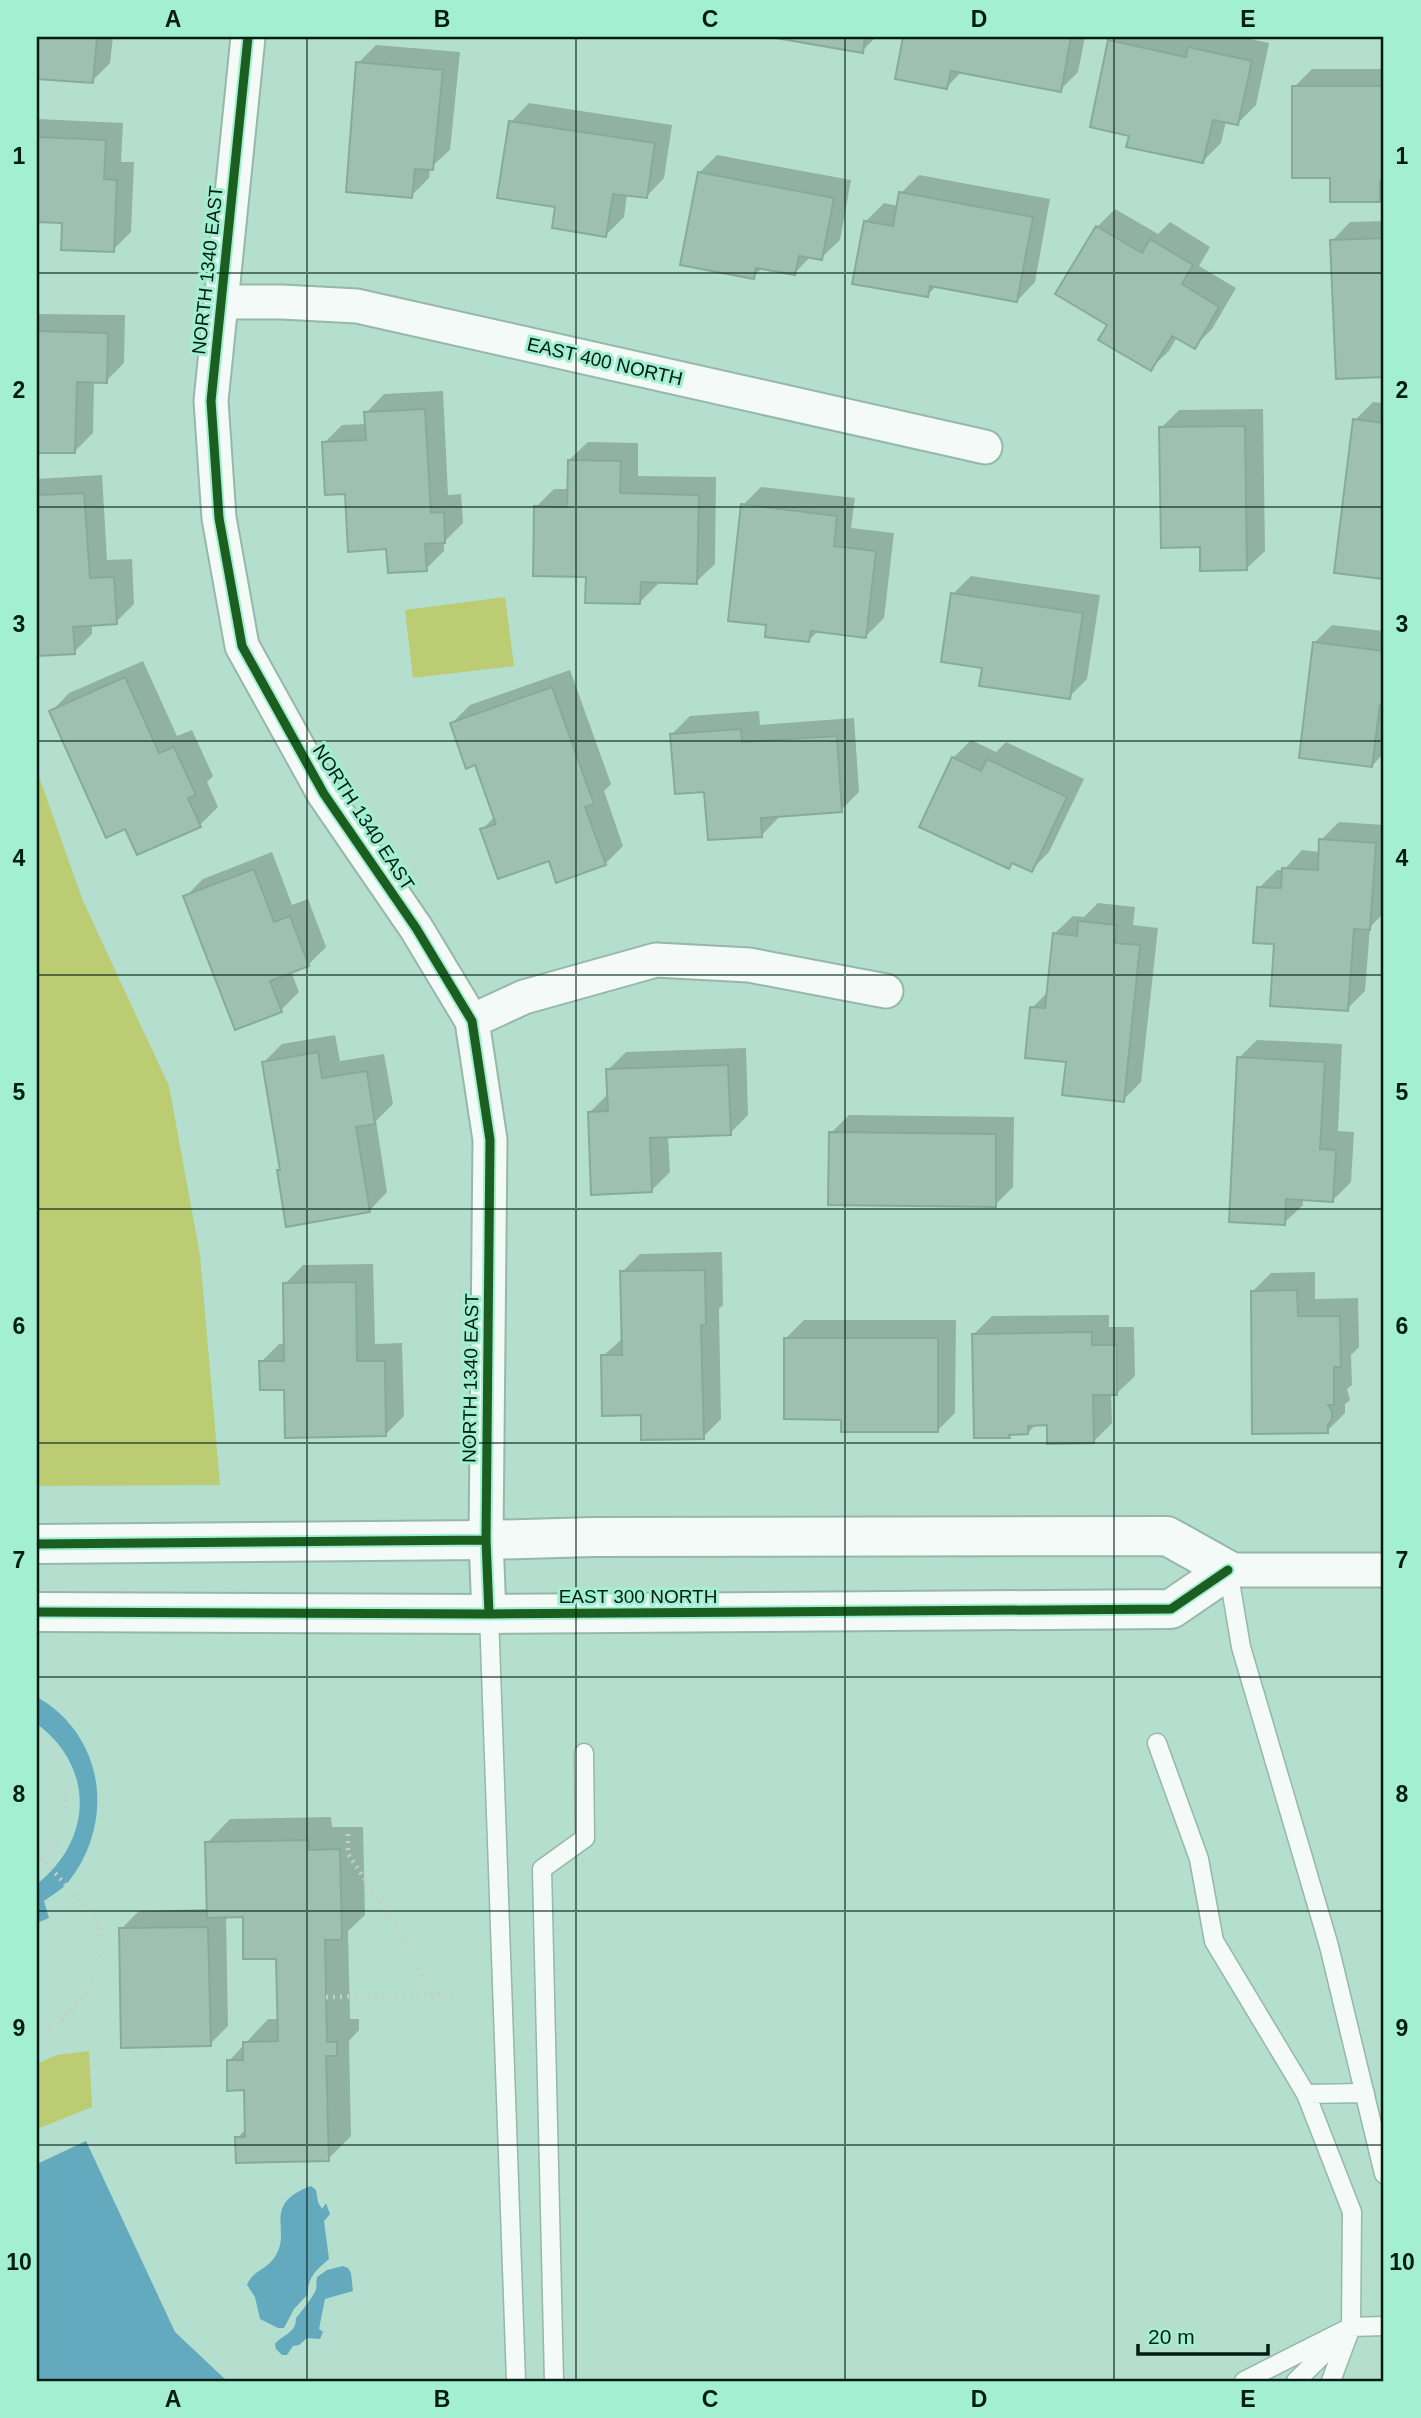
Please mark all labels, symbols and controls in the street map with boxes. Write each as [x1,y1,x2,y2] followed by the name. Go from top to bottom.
[165,6,181,32] text: A
[434,6,450,32] text: B
[702,6,718,32] text: C
[971,6,987,32] text: D
[1240,6,1256,32] text: E
[13,143,26,169] text: 1
[1396,143,1409,169] text: 1
[188,184,227,356] street label: NORTH 1340 EAST
[525,333,685,390] street label: EAST 400 NORTH
[13,377,25,403] text: 2
[1396,377,1408,403] text: 2
[13,611,25,637] text: 3
[1396,611,1408,637] text: 3
[309,740,419,894] street label: NORTH 1340 EAST
[13,845,26,871] text: 4
[1396,845,1409,871] text: 4
[13,1079,26,1105] text: 5
[1396,1079,1409,1105] text: 5
[459,1293,482,1463] street label: NORTH 1340 EAST
[13,1313,25,1339] text: 6
[1396,1313,1408,1339] text: 6
[13,1547,25,1573] text: 7
[1396,1547,1408,1573] text: 7
[559,1586,717,1607] street label: EAST 300 NORTH
[13,1781,26,1807] text: 8
[1396,1781,1409,1807] text: 8
[13,2015,25,2041] text: 9
[1396,2015,1408,2041] text: 9
[6,2249,32,2275] text: 10
[1389,2249,1415,2275] text: 10
[1138,2313,1267,2357] scale bar
[1148,2325,1195,2348] text: 20 m
[165,2386,181,2412] text: A
[434,2386,450,2412] text: B
[702,2386,718,2412] text: C
[971,2386,987,2412] text: D
[1240,2386,1256,2412] text: E

